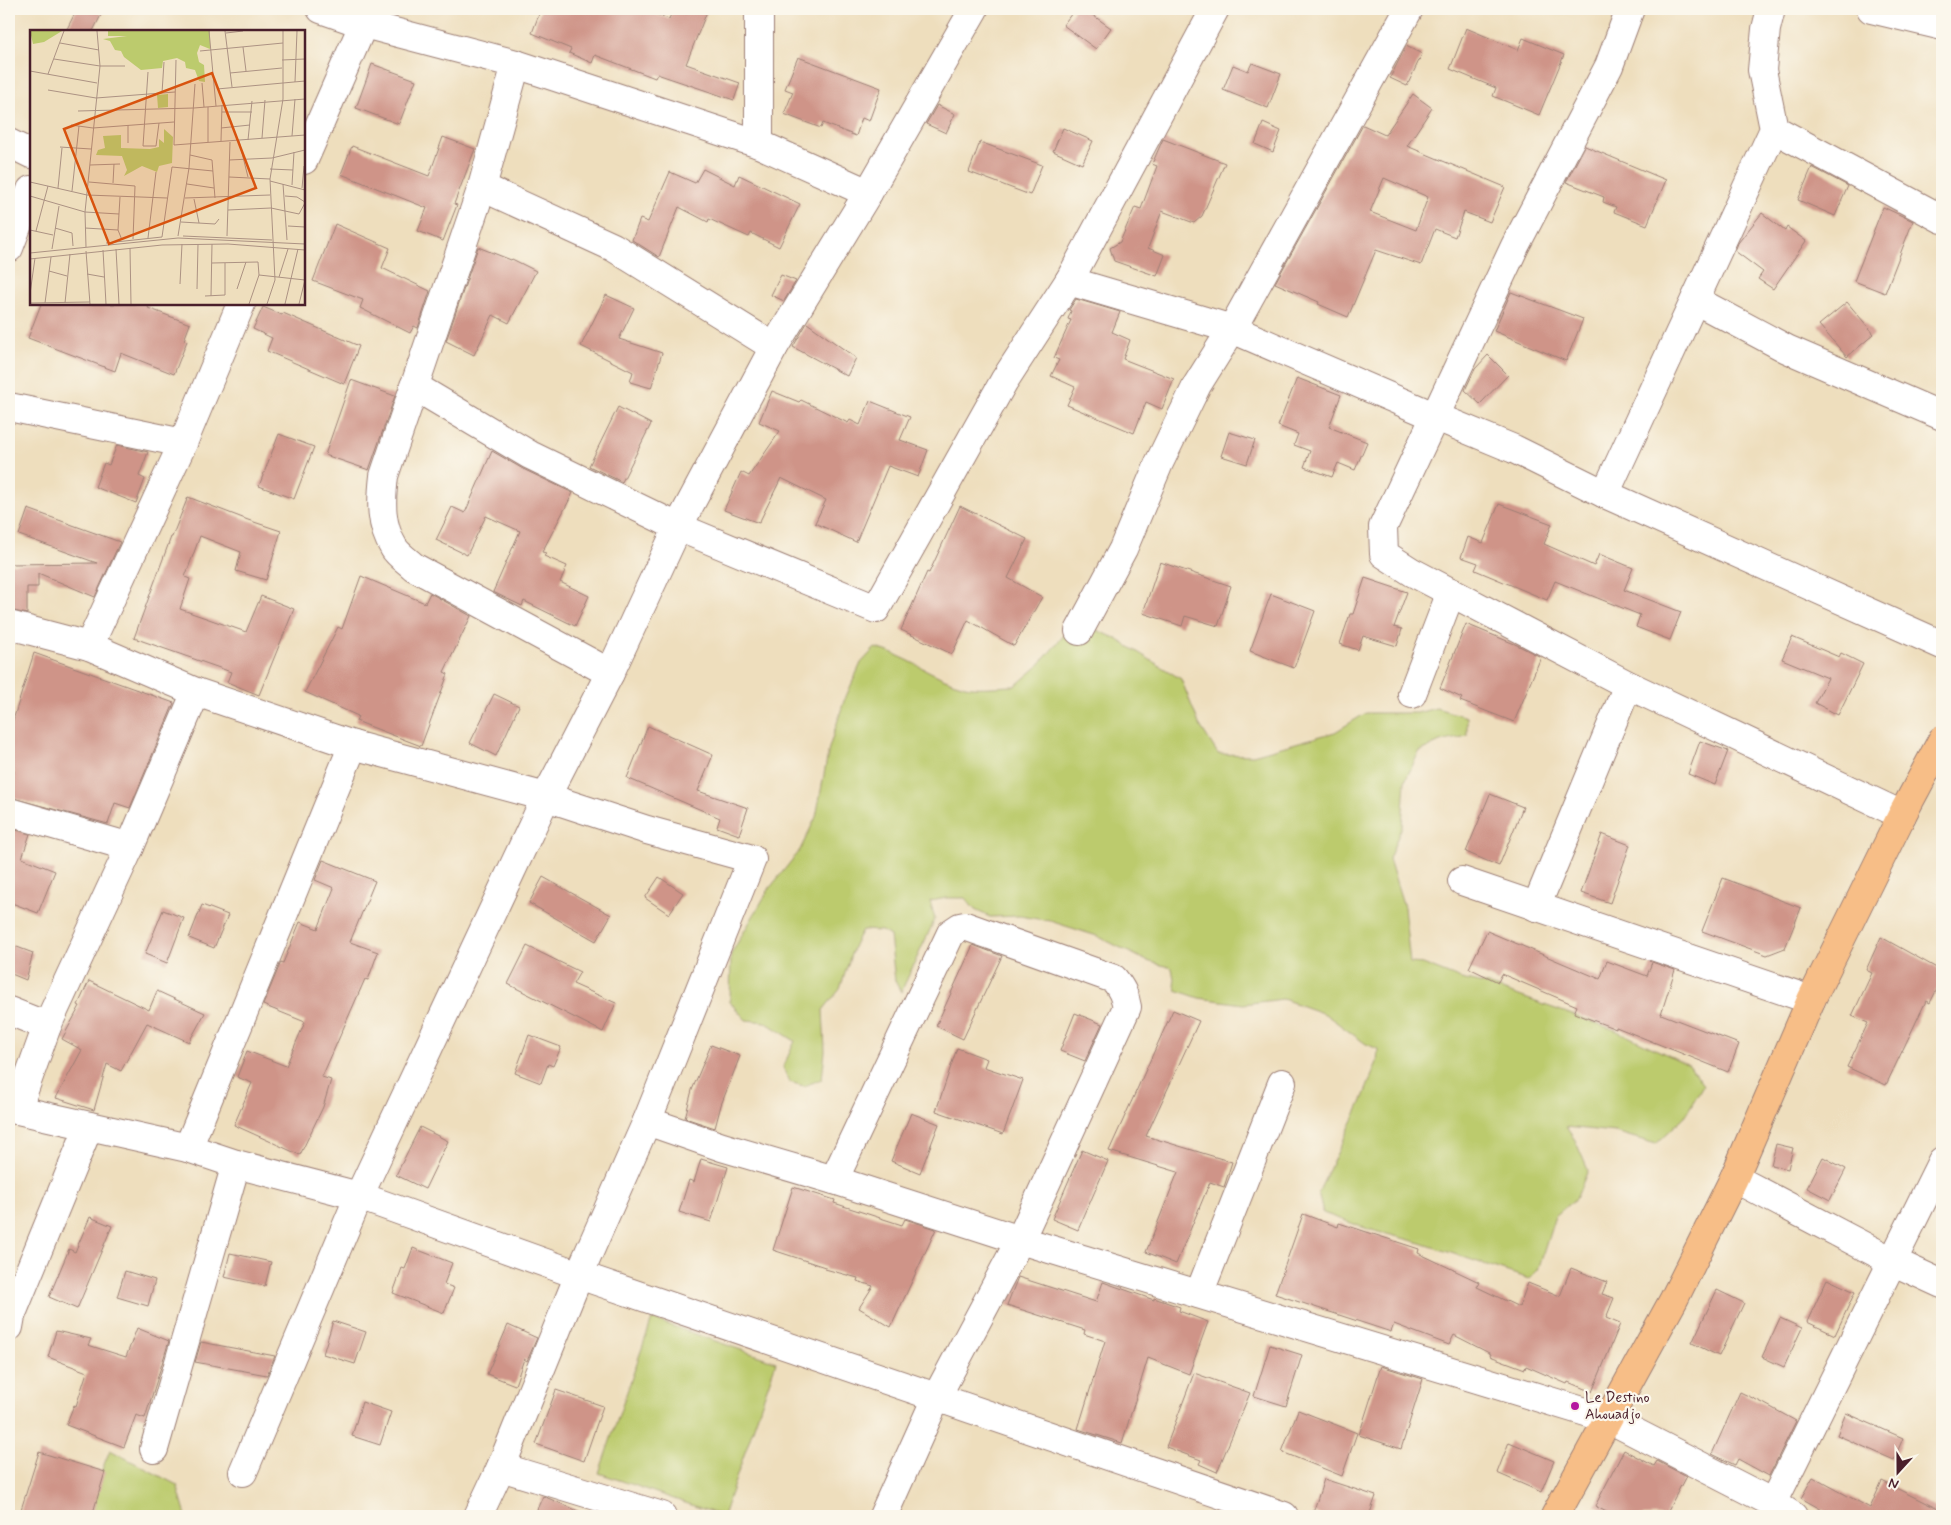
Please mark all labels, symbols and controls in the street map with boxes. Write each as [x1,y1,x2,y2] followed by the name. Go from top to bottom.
[30,30,305,305] inset map
[1585,1388,1650,1425] place label: Le Destino Ahouadjo
[1569,1400,1581,1412] marker: Le Destino Ahouadjo
[1874,1448,1924,1498] north arrow
[1886,1473,1901,1493] text: N

